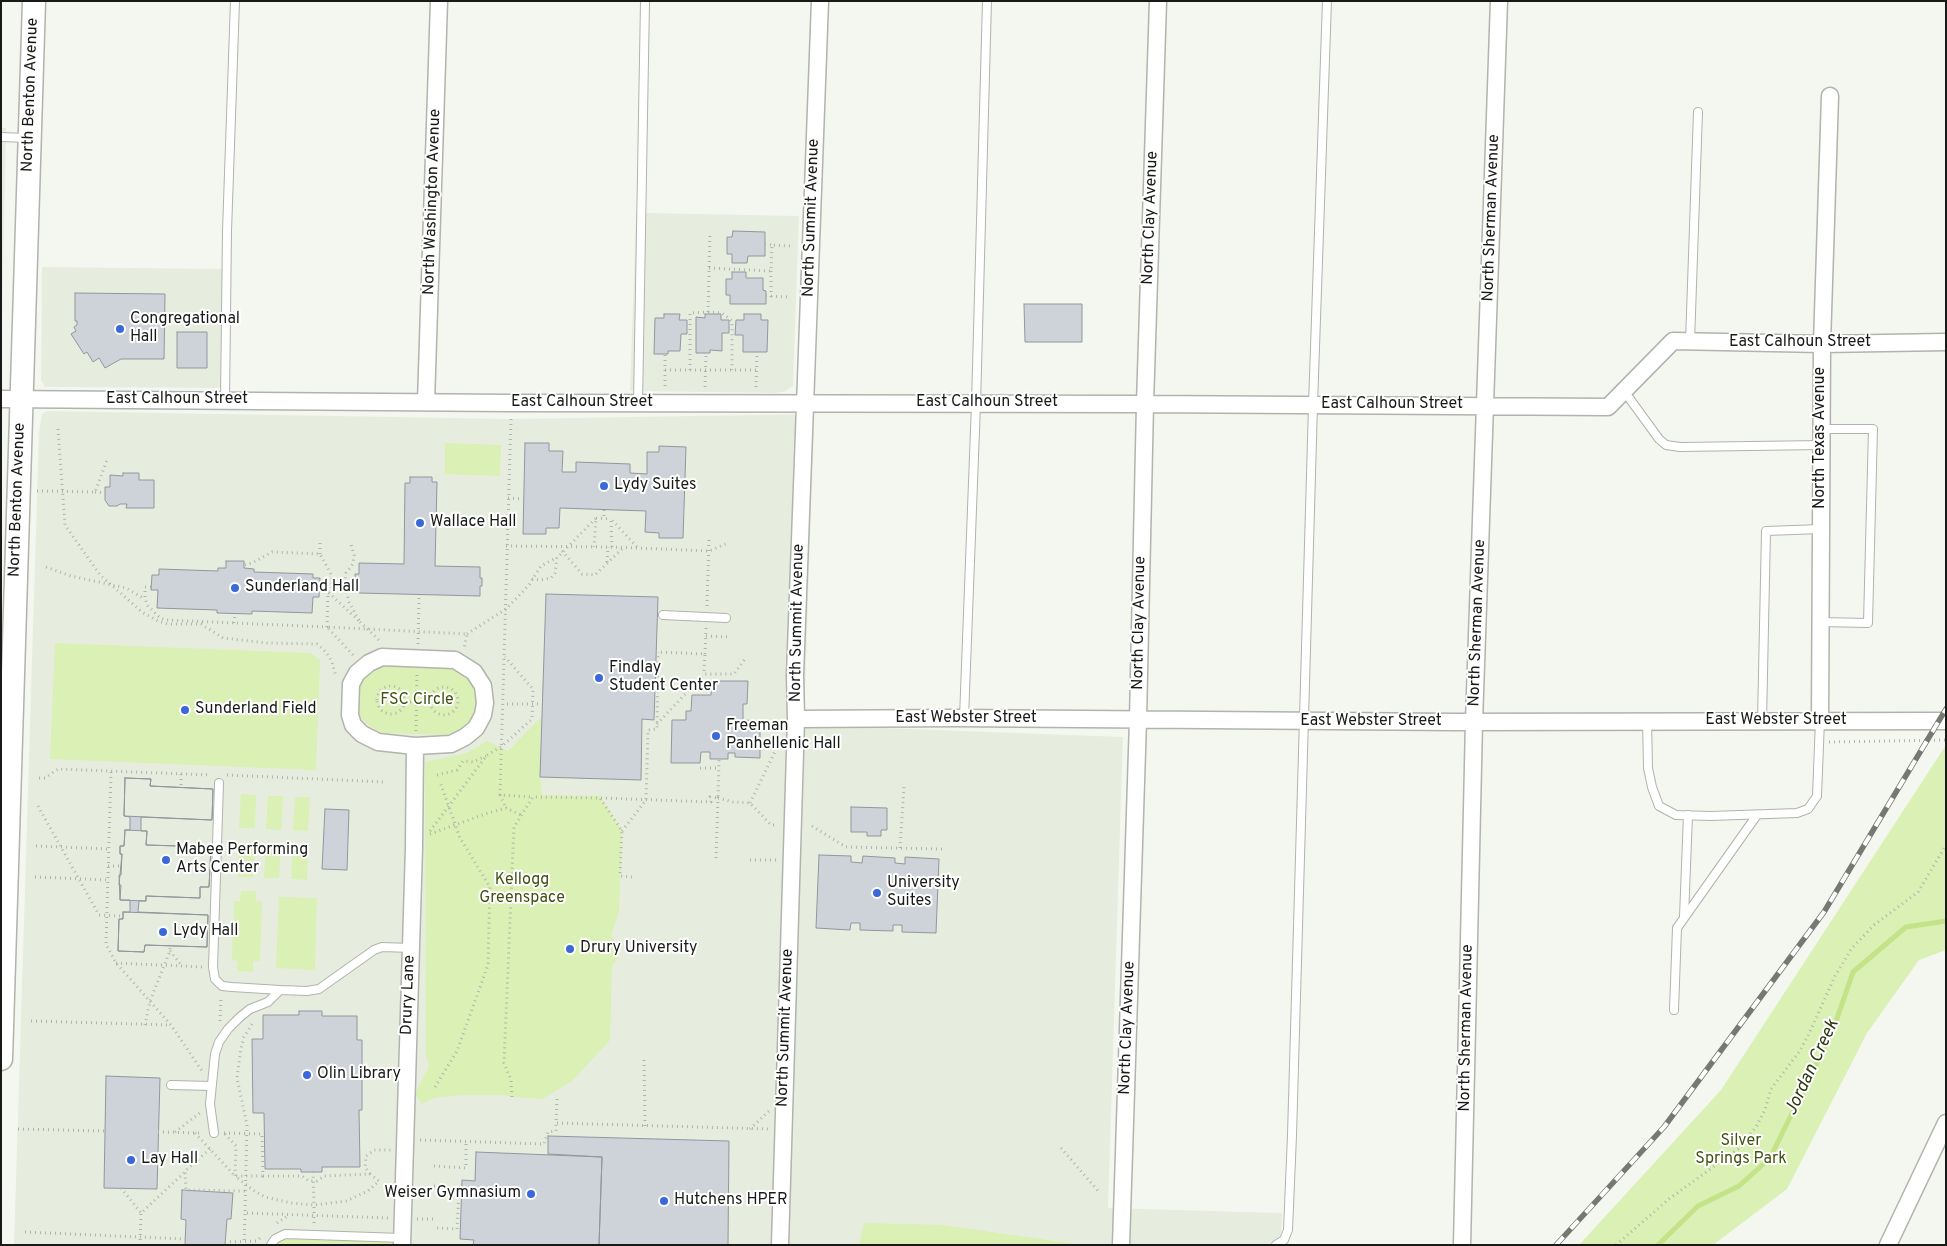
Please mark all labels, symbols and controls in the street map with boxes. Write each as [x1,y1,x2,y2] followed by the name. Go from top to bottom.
[19,18,43,172] street label: North Benton Avenue
[420,108,446,296] street label: North Washington Avenue
[1479,134,1505,302] street label: North Sherman Avenue
[800,138,824,298] street label: North Summit Avenue
[1139,151,1163,285] street label: North Clay Avenue
[130,310,240,348] place label: Congregational Hall
[114,323,126,335] marker: Congregational Hall
[1729,333,1871,353] street label: East Calhoun Street
[1811,367,1831,509] street label: North Texas Avenue
[106,390,248,410] street label: East Calhoun Street
[511,393,653,413] street label: East Calhoun Street
[916,393,1058,413] street label: East Calhoun Street
[1321,395,1463,415] street label: East Calhoun Street
[6,423,30,577] street label: North Benton Avenue
[614,476,696,496] place label: Lydy Suites
[598,480,610,492] marker: Lydy Suites
[430,513,517,533] place label: Wallace Hall
[414,517,426,529] marker: Wallace Hall
[1465,539,1491,707] street label: North Sherman Avenue
[787,544,809,702] street label: North Summit Avenue
[1129,556,1151,690] street label: North Clay Avenue
[245,578,359,598] place label: Sunderland Hall
[229,582,241,594] marker: Sunderland Hall
[609,659,718,697] place label: Findlay Student Center
[593,672,605,684] marker: Findlay Student Center
[380,691,454,711] park label: FSC Circle
[195,700,317,720] place label: Sunderland Field
[179,704,191,716] marker: Sunderland Field
[895,709,1037,729] street label: East Webster Street
[1705,711,1847,731] street label: East Webster Street
[1300,712,1442,732] street label: East Webster Street
[726,717,841,755] place label: Freeman Panhellenic Hall
[710,730,722,742] marker: Freeman Panhellenic Hall
[176,841,308,879] place label: Mabee Performing Arts Center
[160,854,172,866] marker: Mabee Performing Arts Center
[479,871,565,909] park label: Kellogg Greenspace
[887,874,960,912] place label: University Suites
[871,887,883,899] marker: University Suites
[173,922,238,942] place label: Lydy Hall
[157,926,169,938] marker: Lydy Hall
[580,939,698,959] place label: Drury University
[564,943,576,955] marker: Drury University
[1456,944,1478,1112] street label: North Sherman Avenue
[774,948,798,1108] street label: North Summit Avenue
[398,955,420,1035] street label: Drury Lane
[1116,961,1140,1095] street label: North Clay Avenue
[1781,1017,1845,1119] water label: Jordan Creek
[317,1065,401,1085] place label: Olin Library
[301,1069,313,1081] marker: Olin Library
[1695,1132,1787,1170] park label: Silver Springs Park
[141,1150,198,1170] place label: Lay Hall
[125,1154,137,1166] marker: Lay Hall
[384,1184,521,1204] place label: Weiser Gymnasium
[525,1188,537,1200] marker: Weiser Gymnasium
[674,1191,788,1211] place label: Hutchens HPER
[658,1195,670,1207] marker: Hutchens HPER

